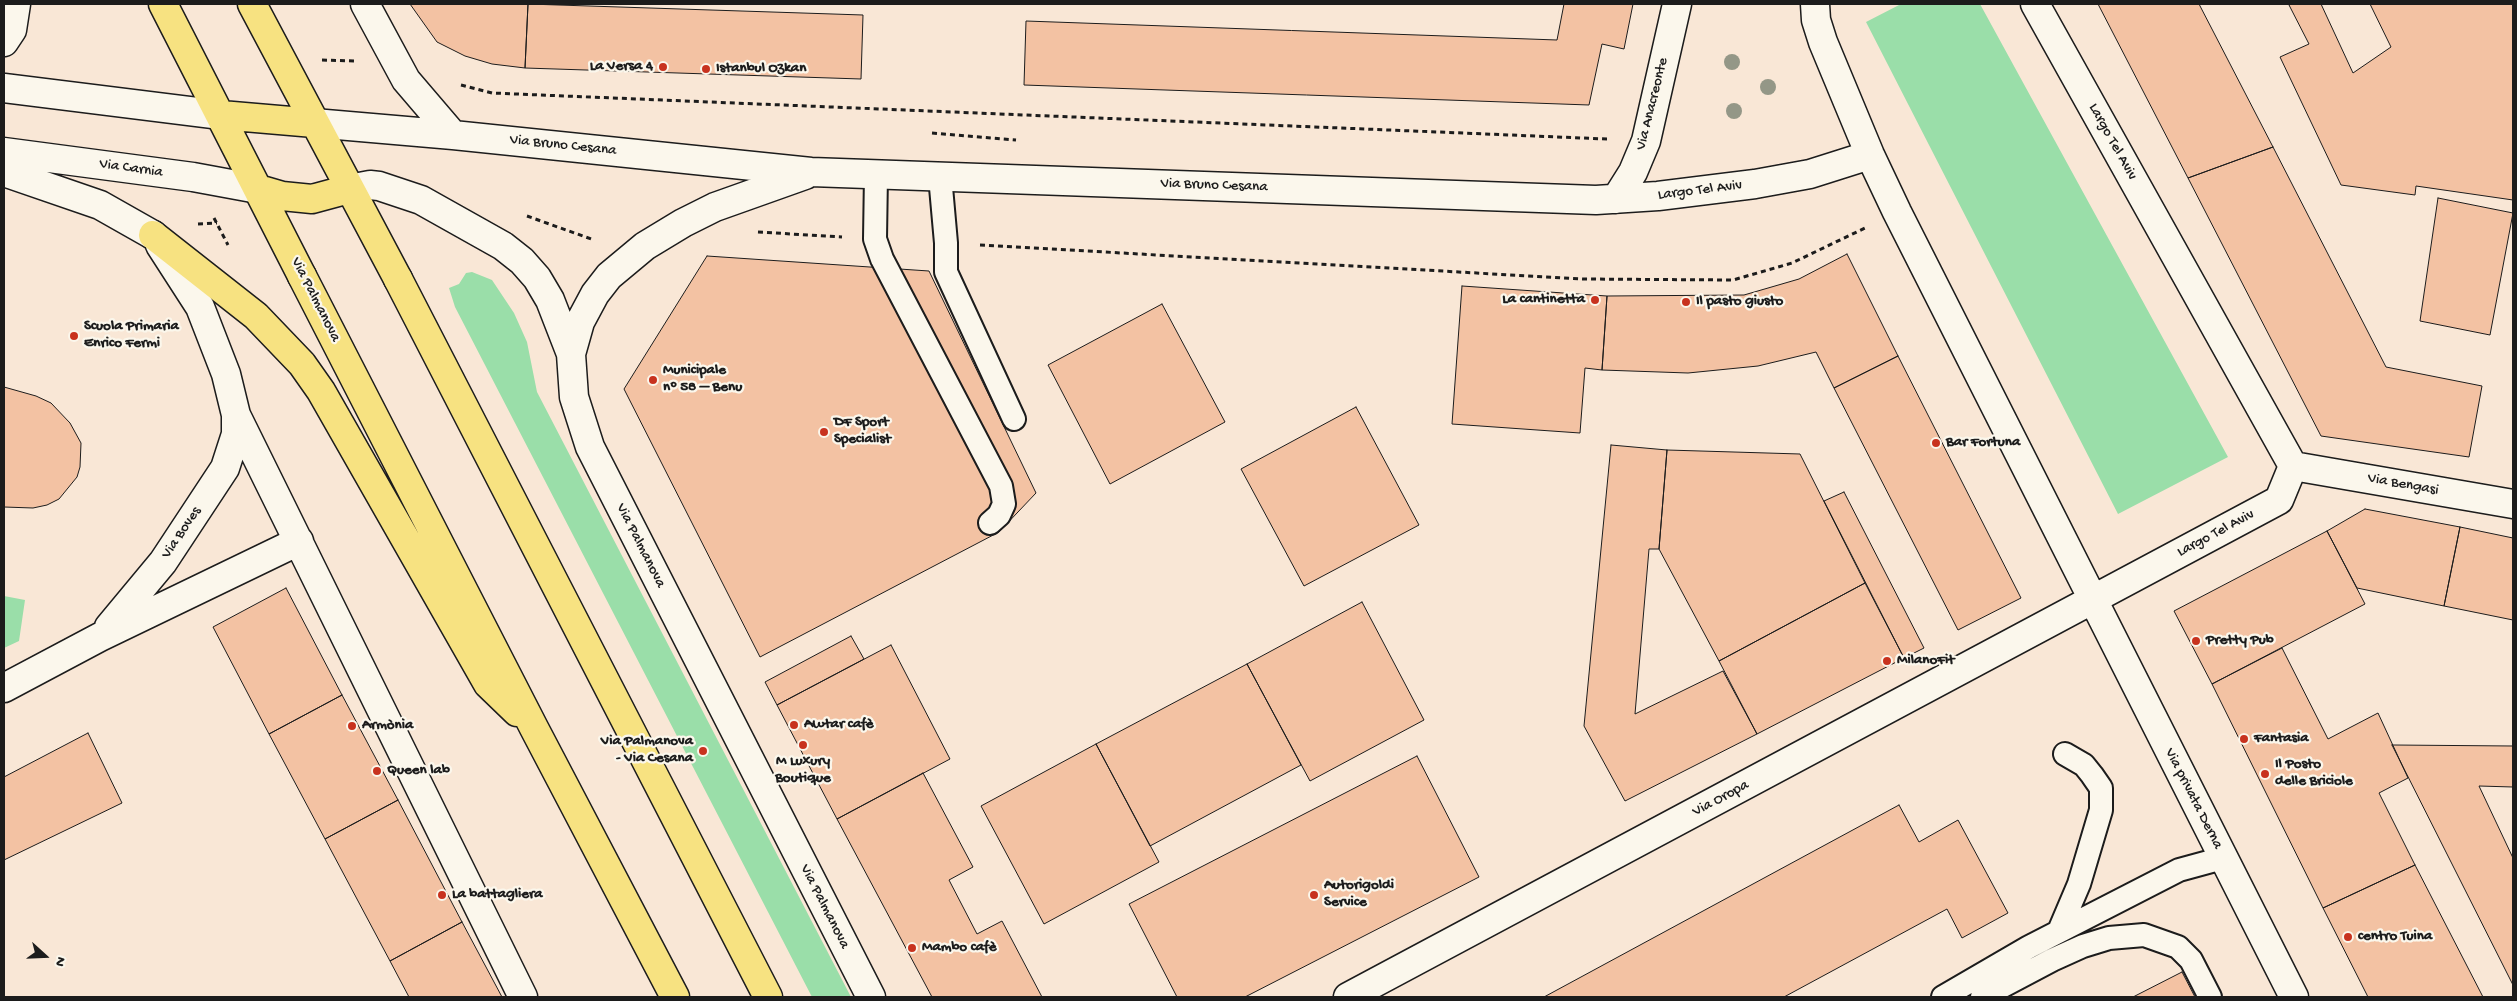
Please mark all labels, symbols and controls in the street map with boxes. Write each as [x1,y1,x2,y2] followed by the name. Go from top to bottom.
[1633,56,1673,152] street label: Via Anacreonte
[590,58,653,76] place label: La Versa 4
[716,60,806,78] place label: Istanbul Ozkan
[657,61,669,73] marker: La Versa 4
[700,63,712,75] marker: Istanbul Ozkan
[2084,101,2140,183] street label: Largo Tel Aviv
[509,131,617,161] street label: Via Bruno Cesana
[98,156,164,182] street label: Via Carnia
[1160,175,1268,197] street label: Via Bruno Cesana
[1657,177,1743,205] street label: Largo Tel Aviv
[286,255,344,345] street label: Via Palmanova
[1502,291,1585,309] place label: La cantinetta
[1696,293,1783,311] place label: Il pasto giusto
[1589,294,1601,306] marker: La cantinetta
[1680,296,1692,308] marker: Il pasto giusto
[84,318,179,353] place label: Scuola Primaria Enrico Fermi
[68,330,80,342] marker: Scuola Primaria Enrico Fermi
[663,362,742,397] place label: Municipale nº 58 – Benu
[647,374,659,386] marker: Municipale nº 58 – Benu
[834,414,891,449] place label: DF Sport Specialist
[818,426,830,438] marker: DF Sport Specialist
[1946,434,2020,452] place label: Bar Fortuna
[1930,437,1942,449] marker: Bar Fortuna
[2366,470,2440,500] street label: Via Bengasi
[611,501,669,591] street label: Via Palmanova
[158,504,206,562] street label: Via Boves
[2174,506,2258,562] street label: Largo Tel Aviv
[2206,632,2274,650] place label: Pretty Pub
[2190,635,2202,647] marker: Pretty Pub
[1897,652,1954,670] place label: MilanoFit
[1881,655,1893,667] marker: MilanoFit
[804,716,874,734] place label: Awtar cafè
[362,717,413,735] place label: Armònia
[788,719,800,731] marker: Awtar cafè
[346,720,358,732] marker: Armònia
[2254,730,2309,748] place label: Fantasia
[601,733,693,768] place label: Via Palmanova - Via Cesana
[2238,733,2250,745] marker: Fantasia
[797,739,809,751] marker: M Luxury Boutique
[697,745,709,757] marker: Via Palmanova - Via Cesana
[2160,746,2226,852] street label: Via privata Derna
[775,753,831,788] place label: M Luxury Boutique
[2275,756,2353,791] place label: Il Posto delle Briciole
[387,762,450,780] place label: Queen lab
[371,765,383,777] marker: Queen lab
[2259,768,2271,780] marker: Il Posto delle Briciole
[1690,777,1752,821] street label: Via Oropa
[795,862,853,952] street label: Via Palmanova
[1324,877,1394,912] place label: Autorigoldi Service
[452,886,543,904] place label: La battagliera
[436,889,448,901] marker: La battagliera
[1308,889,1320,901] marker: Autorigoldi Service
[2358,928,2432,946] place label: centro Tuina
[20,931,70,981] north arrow
[2342,931,2354,943] marker: centro Tuina
[922,939,996,957] place label: Mambo cafè
[906,942,918,954] marker: Mambo cafè
[50,954,69,968] text: N

